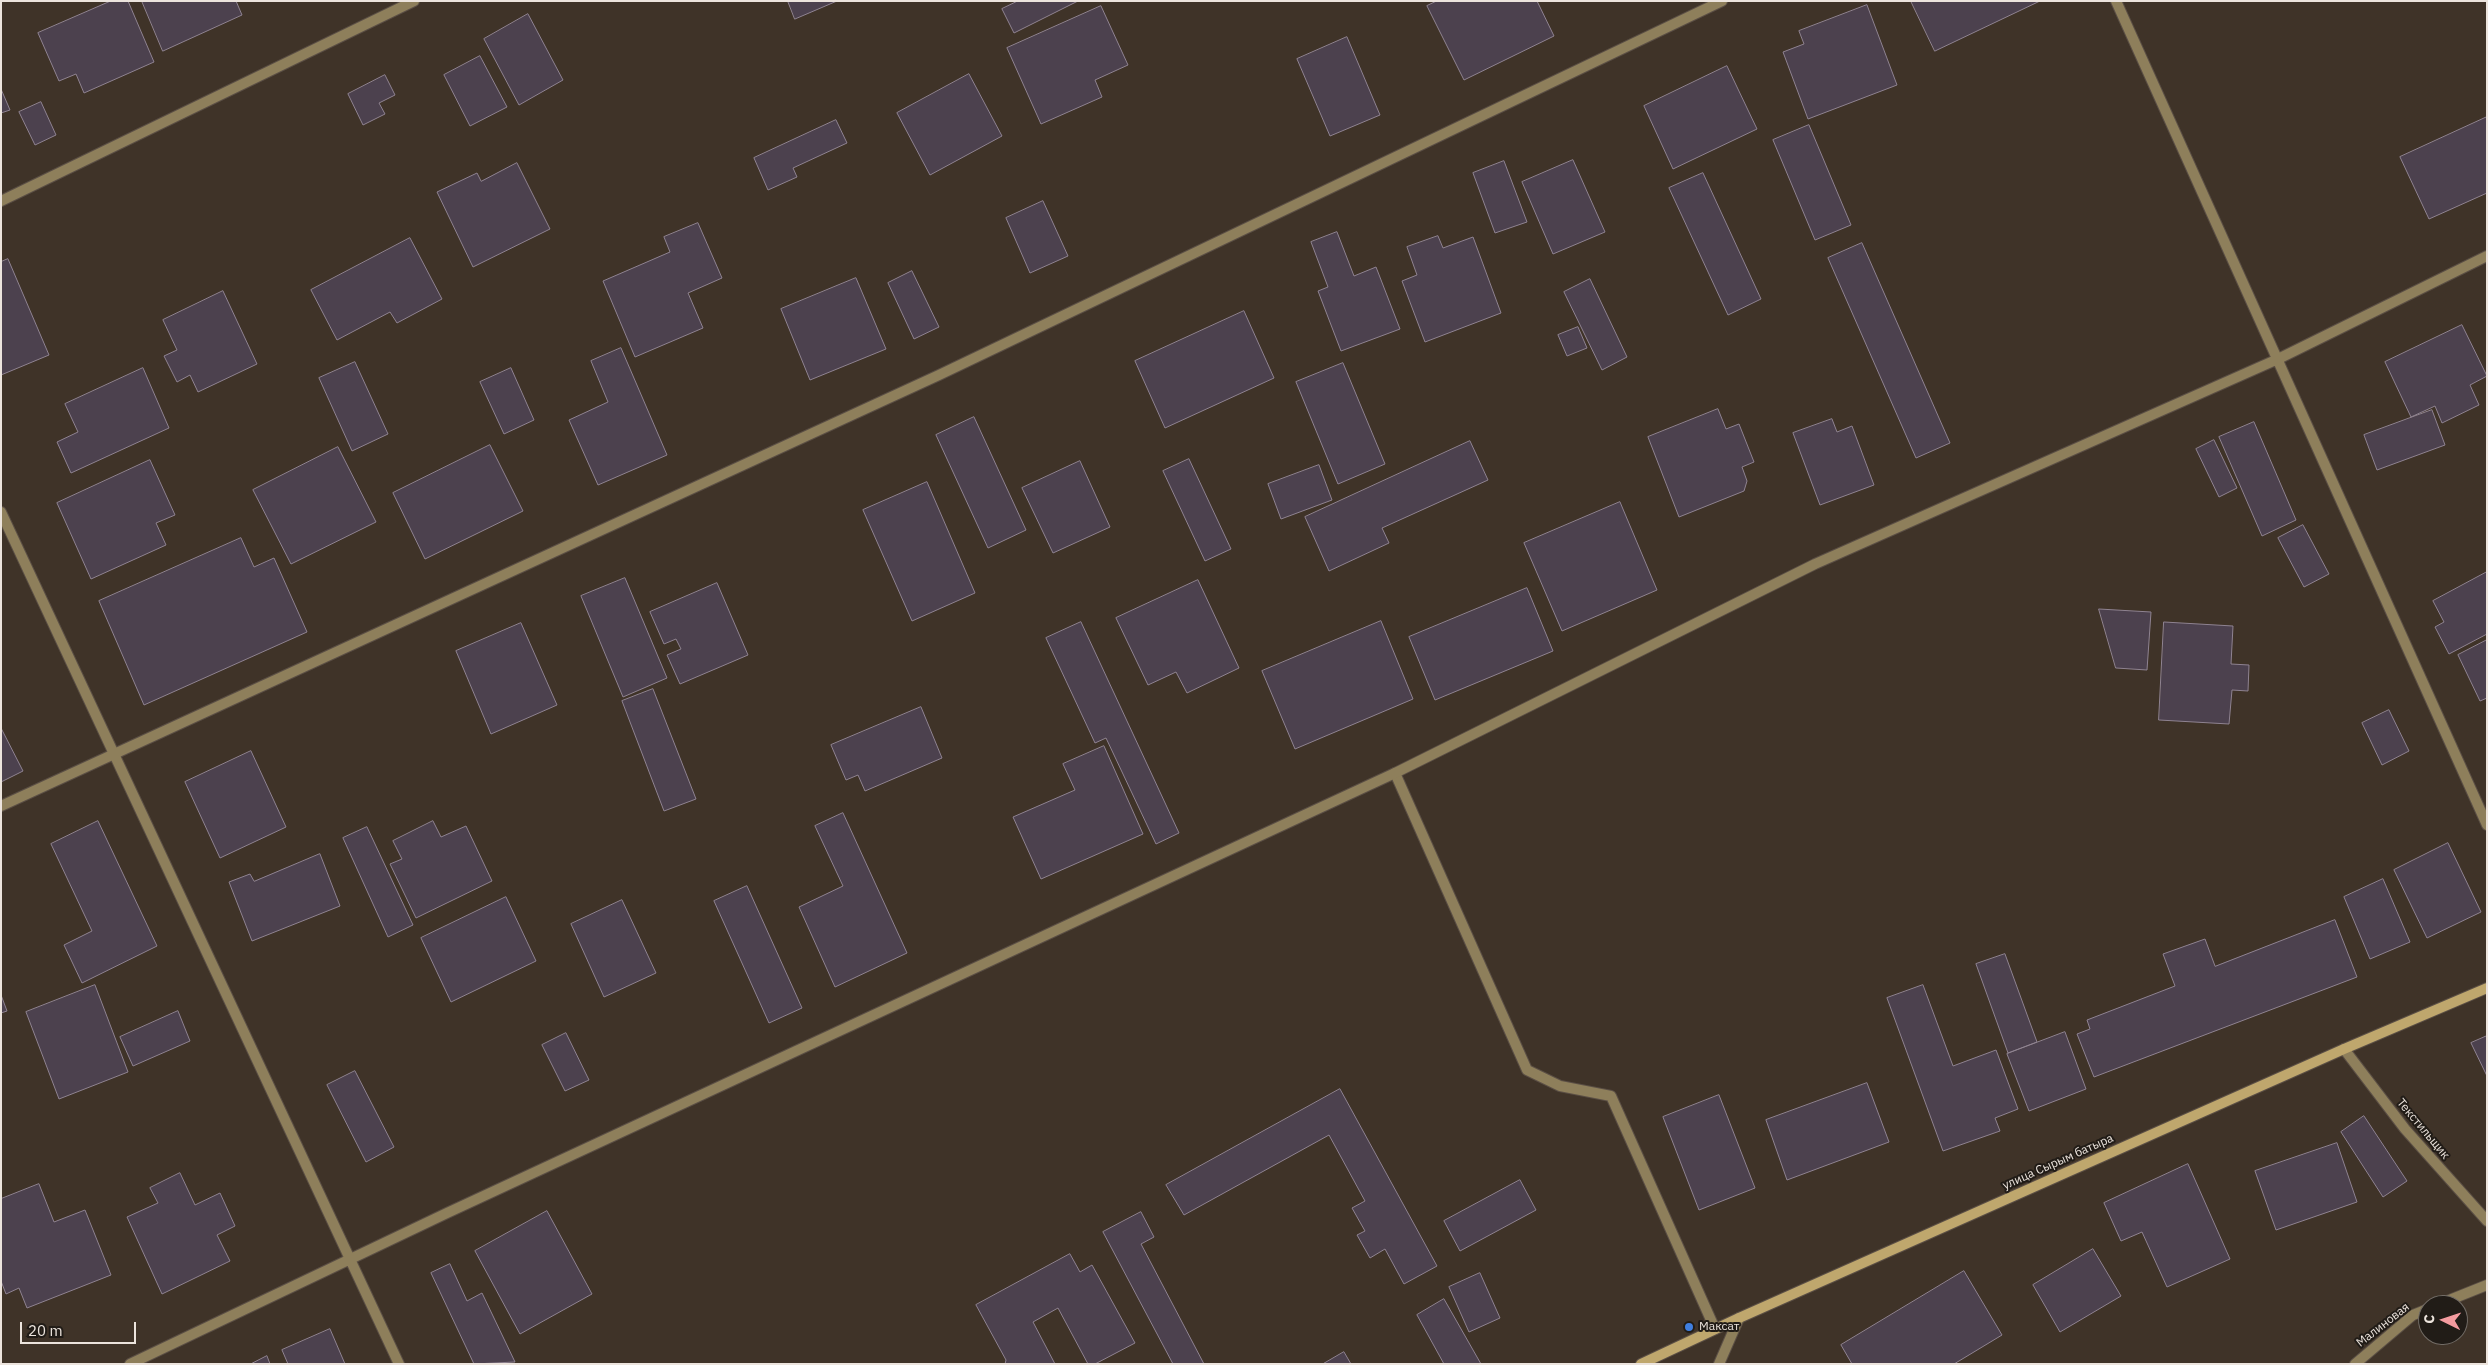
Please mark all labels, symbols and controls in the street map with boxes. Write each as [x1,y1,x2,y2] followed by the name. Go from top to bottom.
[2394,1096,2452,1162] street label: Текстильщик
[2000,1131,2116,1193] street label: улица Сырым батыра
[2418,1295,2468,1345] north arrow
[2354,1300,2412,1350] street label: Малиновая
[22,1312,139,1344] scale bar
[2420,1314,2438,1324] text: С
[1699,1320,1739,1334] place label: Максат
[28,1321,63,1340] text: 20 m
[1683,1321,1695,1333] marker: Максат

